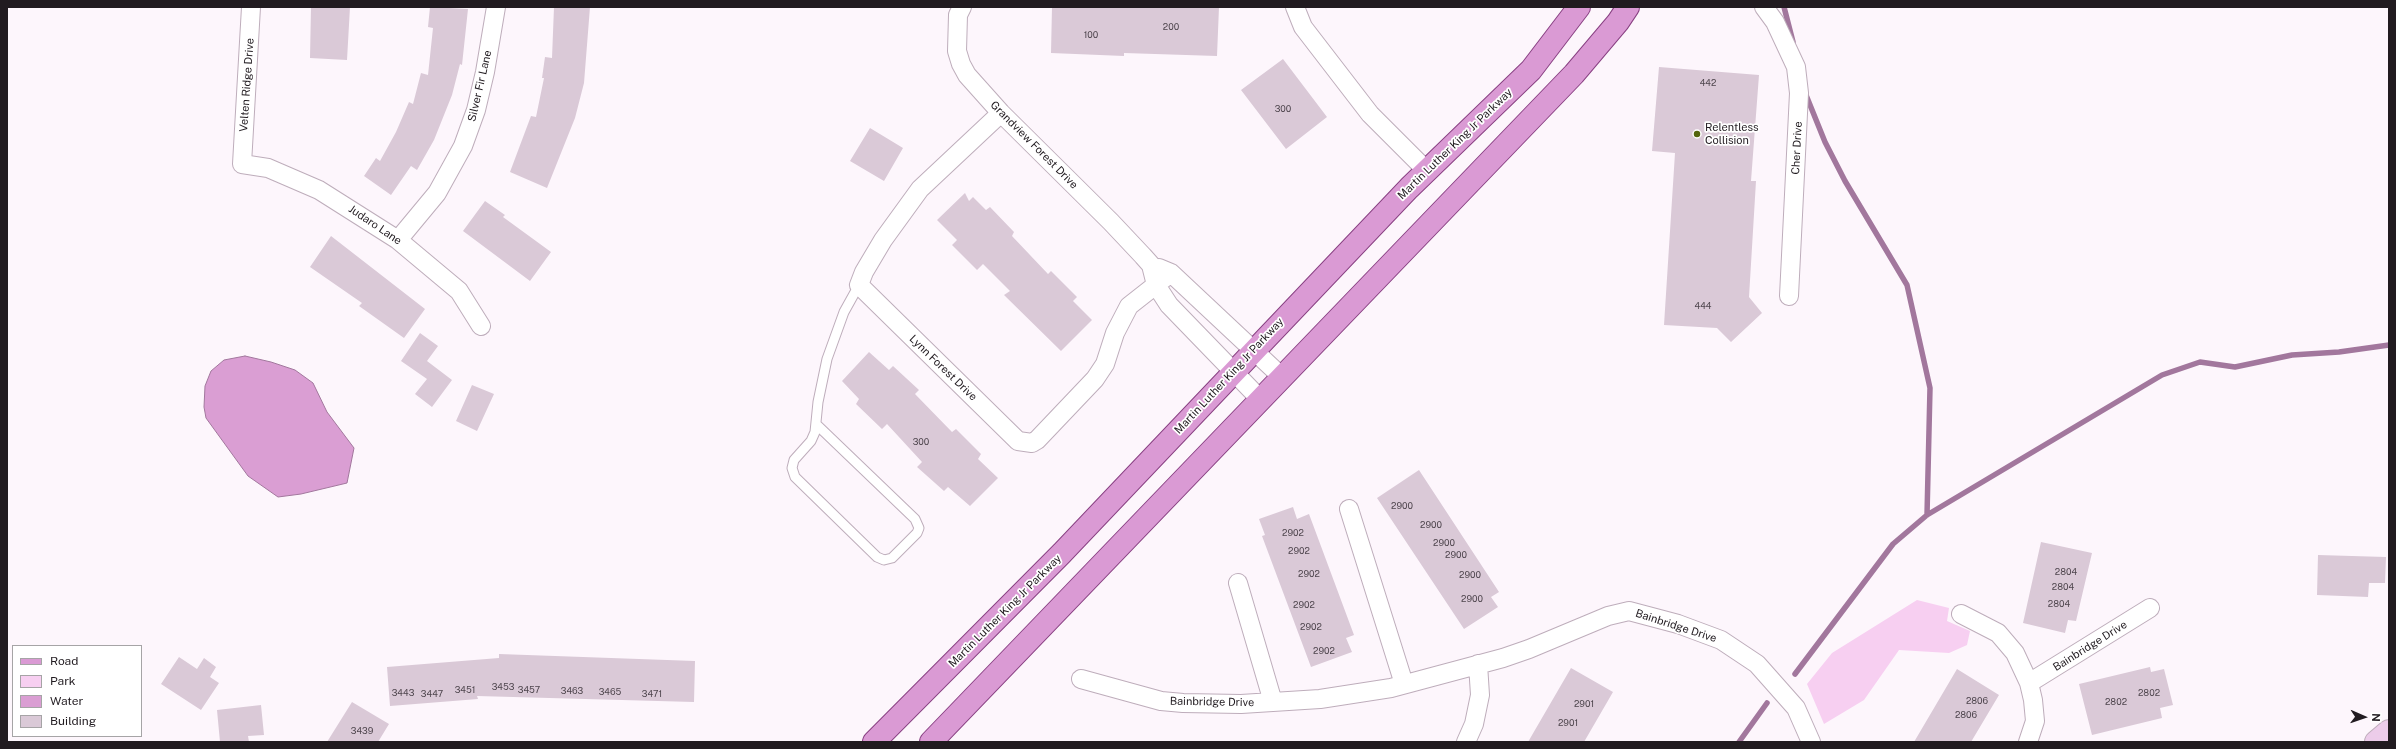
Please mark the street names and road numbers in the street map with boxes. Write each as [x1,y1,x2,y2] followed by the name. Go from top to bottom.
[237,38,257,132] street label: Velten Ridge Drive
[465,49,495,123] street label: Silver Fir Lane
[1395,86,1515,202] street label: Martin Luther King Jr Parkway
[987,98,1081,192] street label: Grandview Forest Drive
[1789,121,1805,175] street label: Cher Drive
[346,202,404,248] street label: Judaro Lane
[1172,315,1286,437] street label: Martin Luther King Jr Parkway
[906,332,980,404] street label: Lynn Forest Drive
[946,552,1064,670] street label: Martin Luther King Jr Parkway
[1634,607,1718,645] street label: Bainbridge Drive
[2051,618,2129,674] street label: Bainbridge Drive
[1170,695,1254,709] street label: Bainbridge Drive

